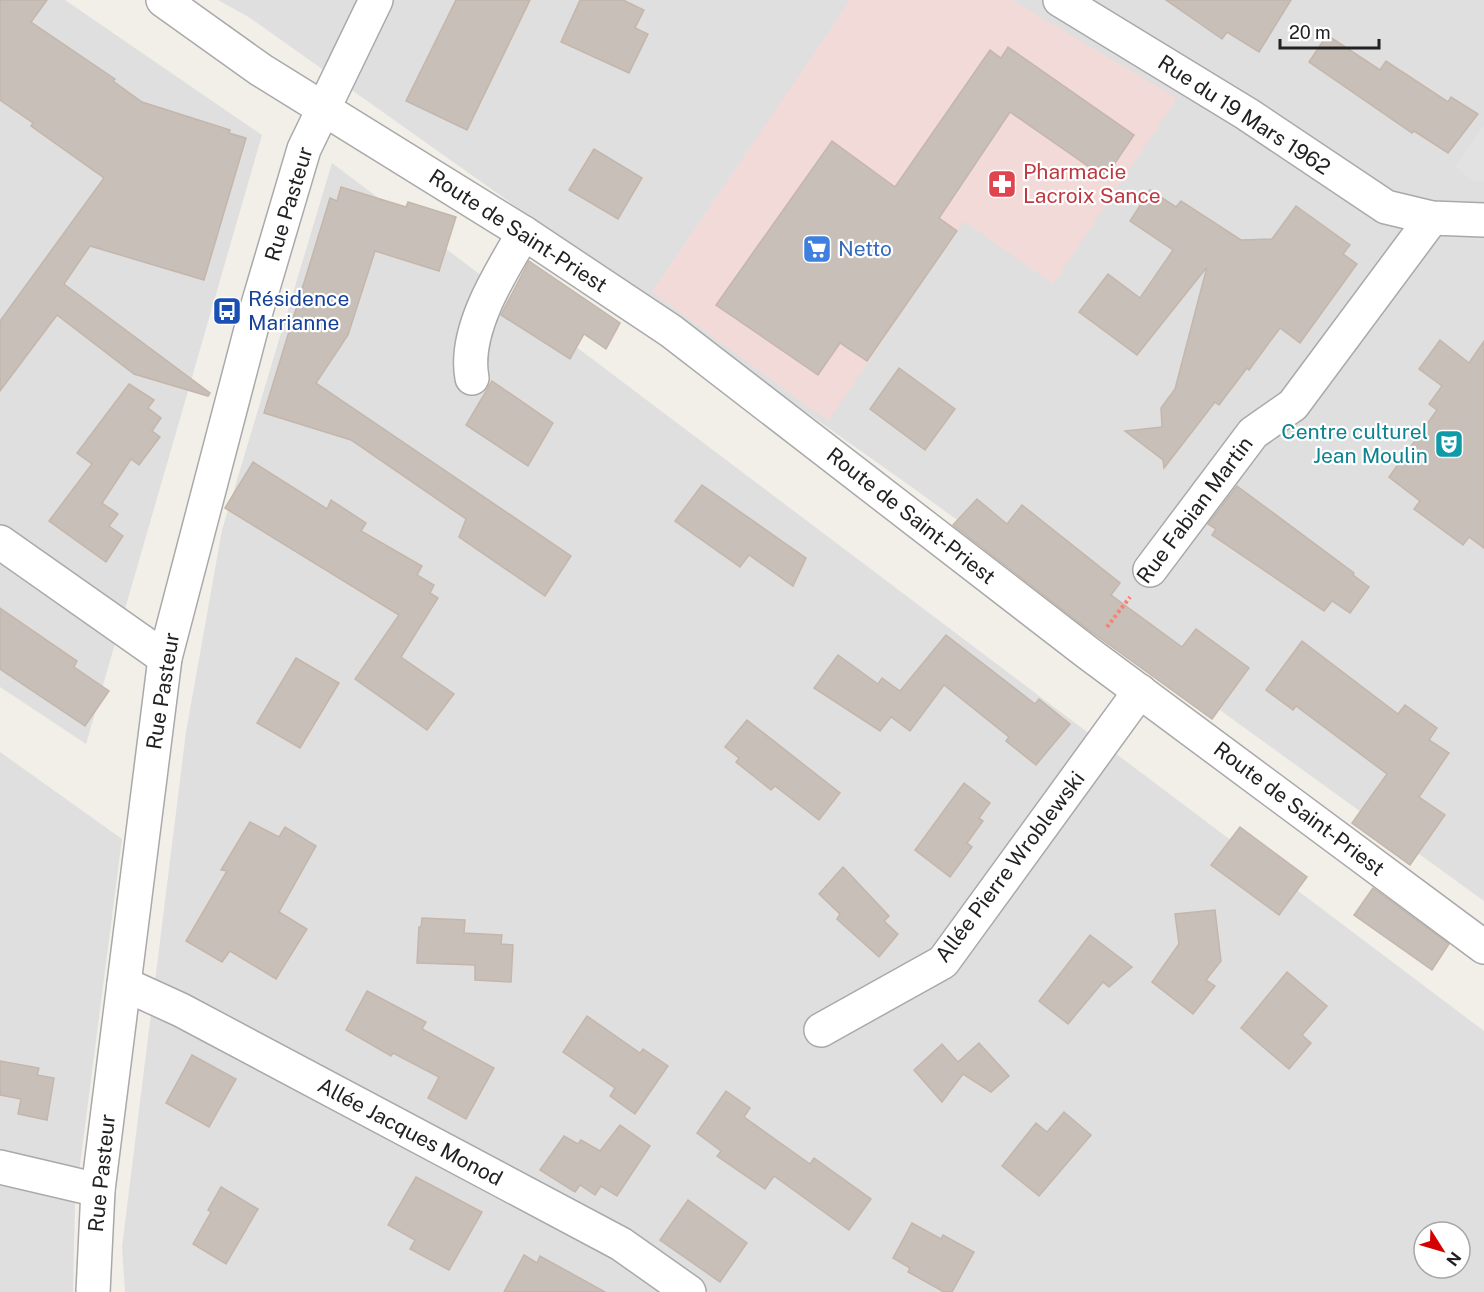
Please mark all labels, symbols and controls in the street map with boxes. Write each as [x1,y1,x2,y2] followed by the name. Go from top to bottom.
[1280,12,1379,50] scale bar
[1289,22,1331,43] text: 20 m
[1153,50,1335,180] street label: Rue du 19 Mars 1962
[259,144,318,264] street label: Rue Pasteur
[1023,159,1161,208] place label: Pharmacie Lacroix Sance
[425,164,612,297] street label: Route de Saint-Priest
[986,168,1018,200] pharmacy icon: Pharmacie Lacroix Sance
[801,233,833,265] supermarket icon: Netto
[838,236,892,261] place label: Netto
[248,286,349,335] place label: Résidence Marianne
[211,295,243,327] bus stop icon: Résidence Marianne
[1281,419,1428,468] place label: Centre culturel Jean Moulin
[1433,428,1465,460] theatre icon: Centre culturel Jean Moulin
[1131,431,1258,588] street label: Rue Fabian Martin
[822,442,1001,589] street label: Route de Saint-Priest
[141,630,184,751] street label: Rue Pasteur
[1209,736,1390,881] street label: Route de Saint-Priest
[930,766,1089,967] street label: Allée Pierre Wroblewski
[314,1072,507,1191] street label: Allée Jacques Monod
[83,1113,120,1233] street label: Rue Pasteur
[1412,1220,1472,1280] north arrow
[1442,1248,1465,1269] text: N

